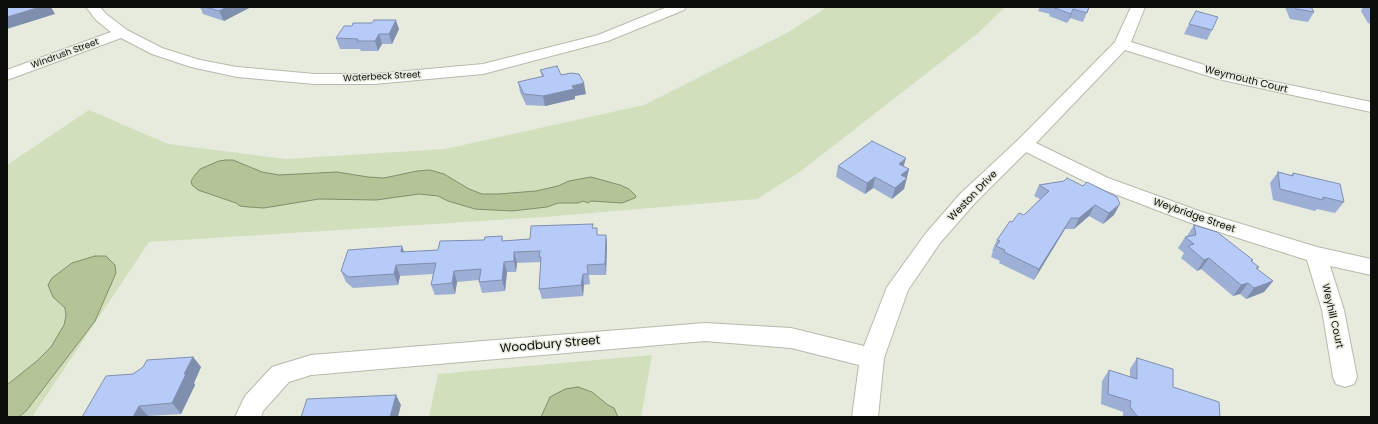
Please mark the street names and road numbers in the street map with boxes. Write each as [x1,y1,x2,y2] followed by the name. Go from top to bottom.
[30,37,100,71] street label: Windrush Street
[1203,64,1289,96] street label: Weymouth Court
[343,70,421,84] street label: Waterbeck Street
[946,168,1000,224] street label: Weston Drive
[1151,196,1237,236] street label: Weybridge Street
[1319,283,1345,349] street label: Weyhill Court
[499,333,601,357] street label: Woodbury Street

